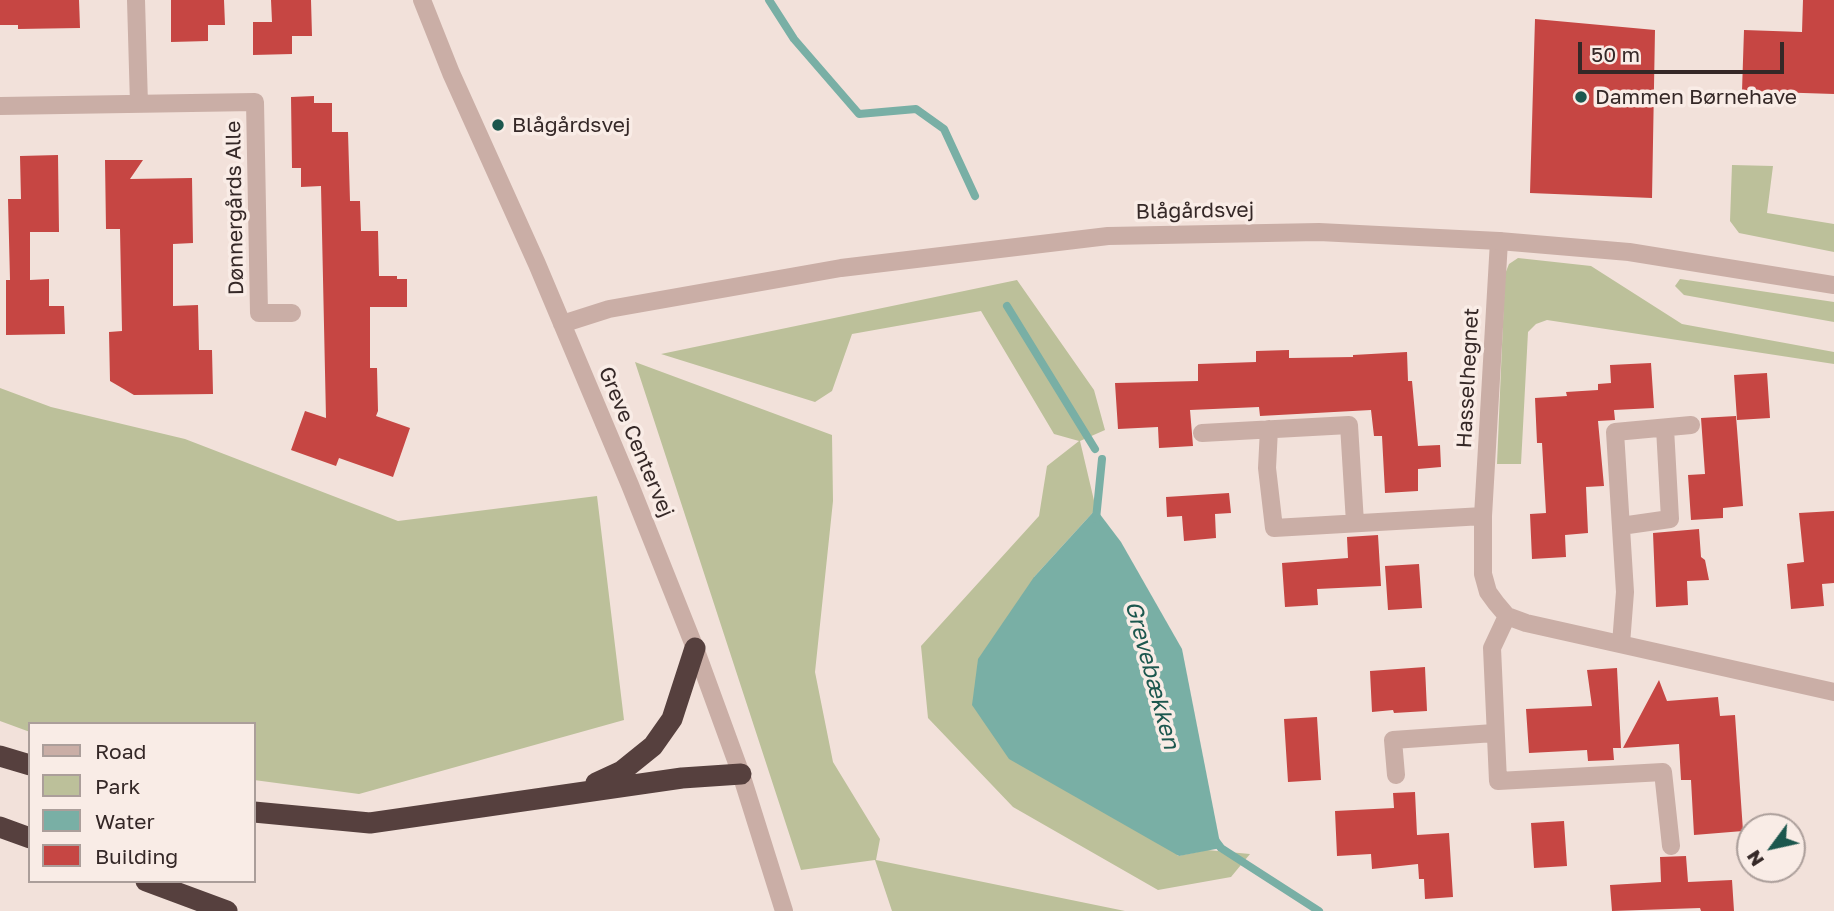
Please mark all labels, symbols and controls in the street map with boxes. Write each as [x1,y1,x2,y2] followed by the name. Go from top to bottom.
[1582,28,1788,72] scale bar
[1591,41,1640,67] text: 50 m
[1595,84,1797,110] place label: Dammen Børnehave
[1573,89,1589,105] marker: Dammen Børnehave
[512,112,631,138] place label: Blågårdsvej
[490,117,506,133] marker: Blågårdsvej
[221,121,249,295] street label: Dønnergårds Alle
[1135,197,1255,225] street label: Blågårdsvej
[1452,307,1484,449] street label: Hasselhegnet
[593,363,679,521] street label: Greve Centervej
[1119,598,1185,752] water label: Grevebækken
[28,722,256,883] legend
[95,738,146,764] text: Road
[95,773,140,799] text: Park
[95,808,155,834] text: Water
[1736,813,1806,883] north arrow
[95,843,178,869] text: Building
[1741,846,1768,871] text: N

